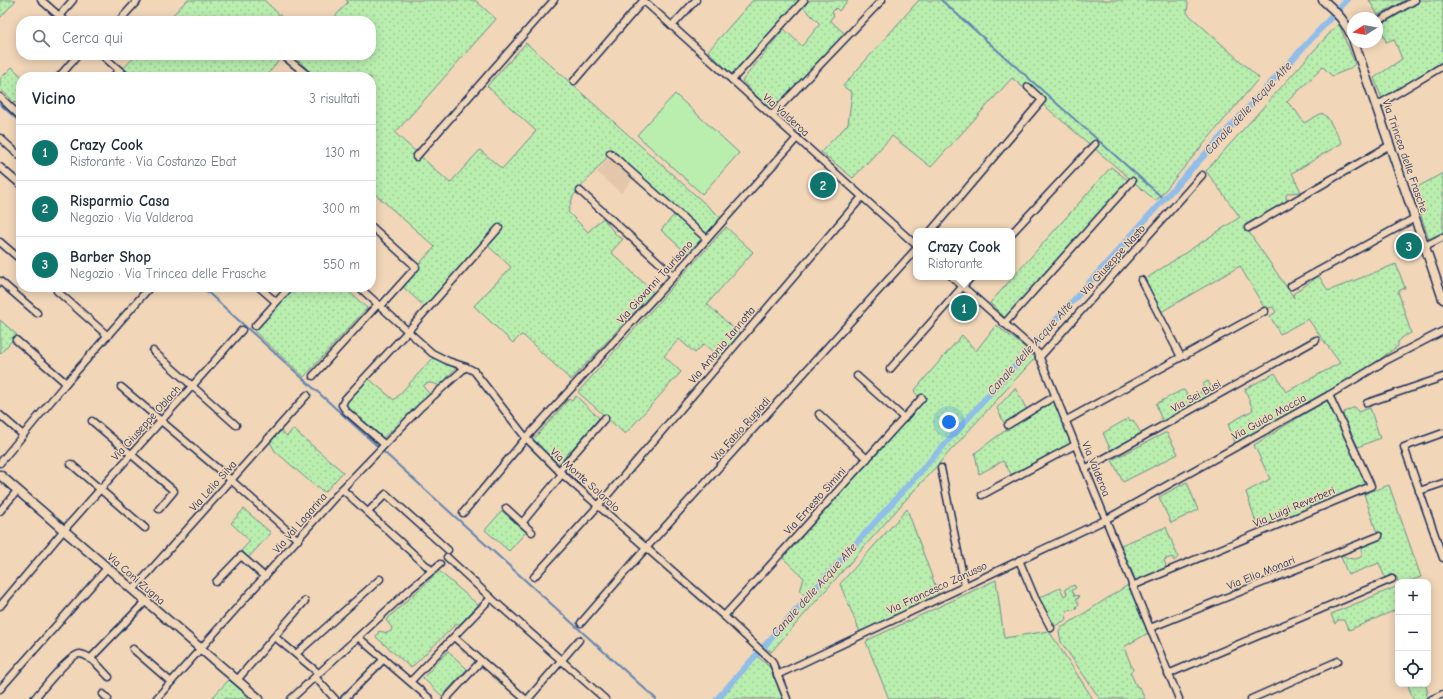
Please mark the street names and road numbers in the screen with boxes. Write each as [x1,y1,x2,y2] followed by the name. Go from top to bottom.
[760,91,812,139] street label: Via Valderoa
[1379,97,1431,215] street label: Via Trincea delle Frasche
[1078,222,1148,298] street label: Via Giuseppe Nasto
[614,238,696,326] street label: Via Giovanni Taurisano
[686,304,758,386] street label: Via Antonio Iannotta
[1169,377,1223,415] street label: Via Sei Busi
[109,383,183,463] street label: Via Giuseppe Oblach
[1230,391,1308,443] street label: Via Guido Moccia
[709,394,773,464] street label: Via Fabio Rugiadi
[1079,440,1113,498] street label: Via Valderoa
[548,445,623,515] street label: Via Monte Solarolo
[187,458,239,514] street label: Via Lelio Silva
[781,465,849,537] street label: Via Ernesto Simini
[1251,484,1337,530] street label: Via Luigi Reverberi
[270,490,330,556] street label: Via Val Lagarina
[104,550,168,608] street label: Via Coni Zugna
[1225,553,1297,593] street label: Via Elio Monari
[885,559,989,617] street label: Via Francesco Zanusso

